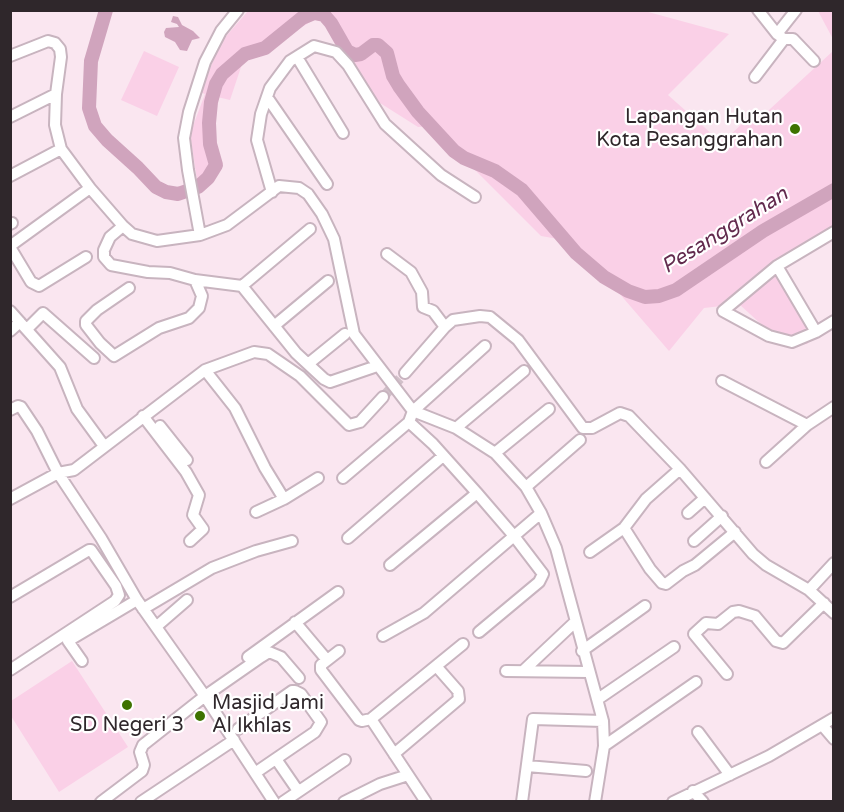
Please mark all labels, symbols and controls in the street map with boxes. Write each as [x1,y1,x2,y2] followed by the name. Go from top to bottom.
[596,106,783,153] place label: Lapangan Hutan Kota Pesanggrahan
[788,122,802,136] marker: Lapangan Hutan Kota Pesanggrahan
[657,182,793,280] water label: Pesanggrahan
[212,692,324,739] place label: Masjid Jami Al Ikhlas
[120,698,134,712] marker: SD Negeri 3
[193,709,207,723] marker: Masjid Jami Al Ikhlas
[70,714,184,738] place label: SD Negeri 3

